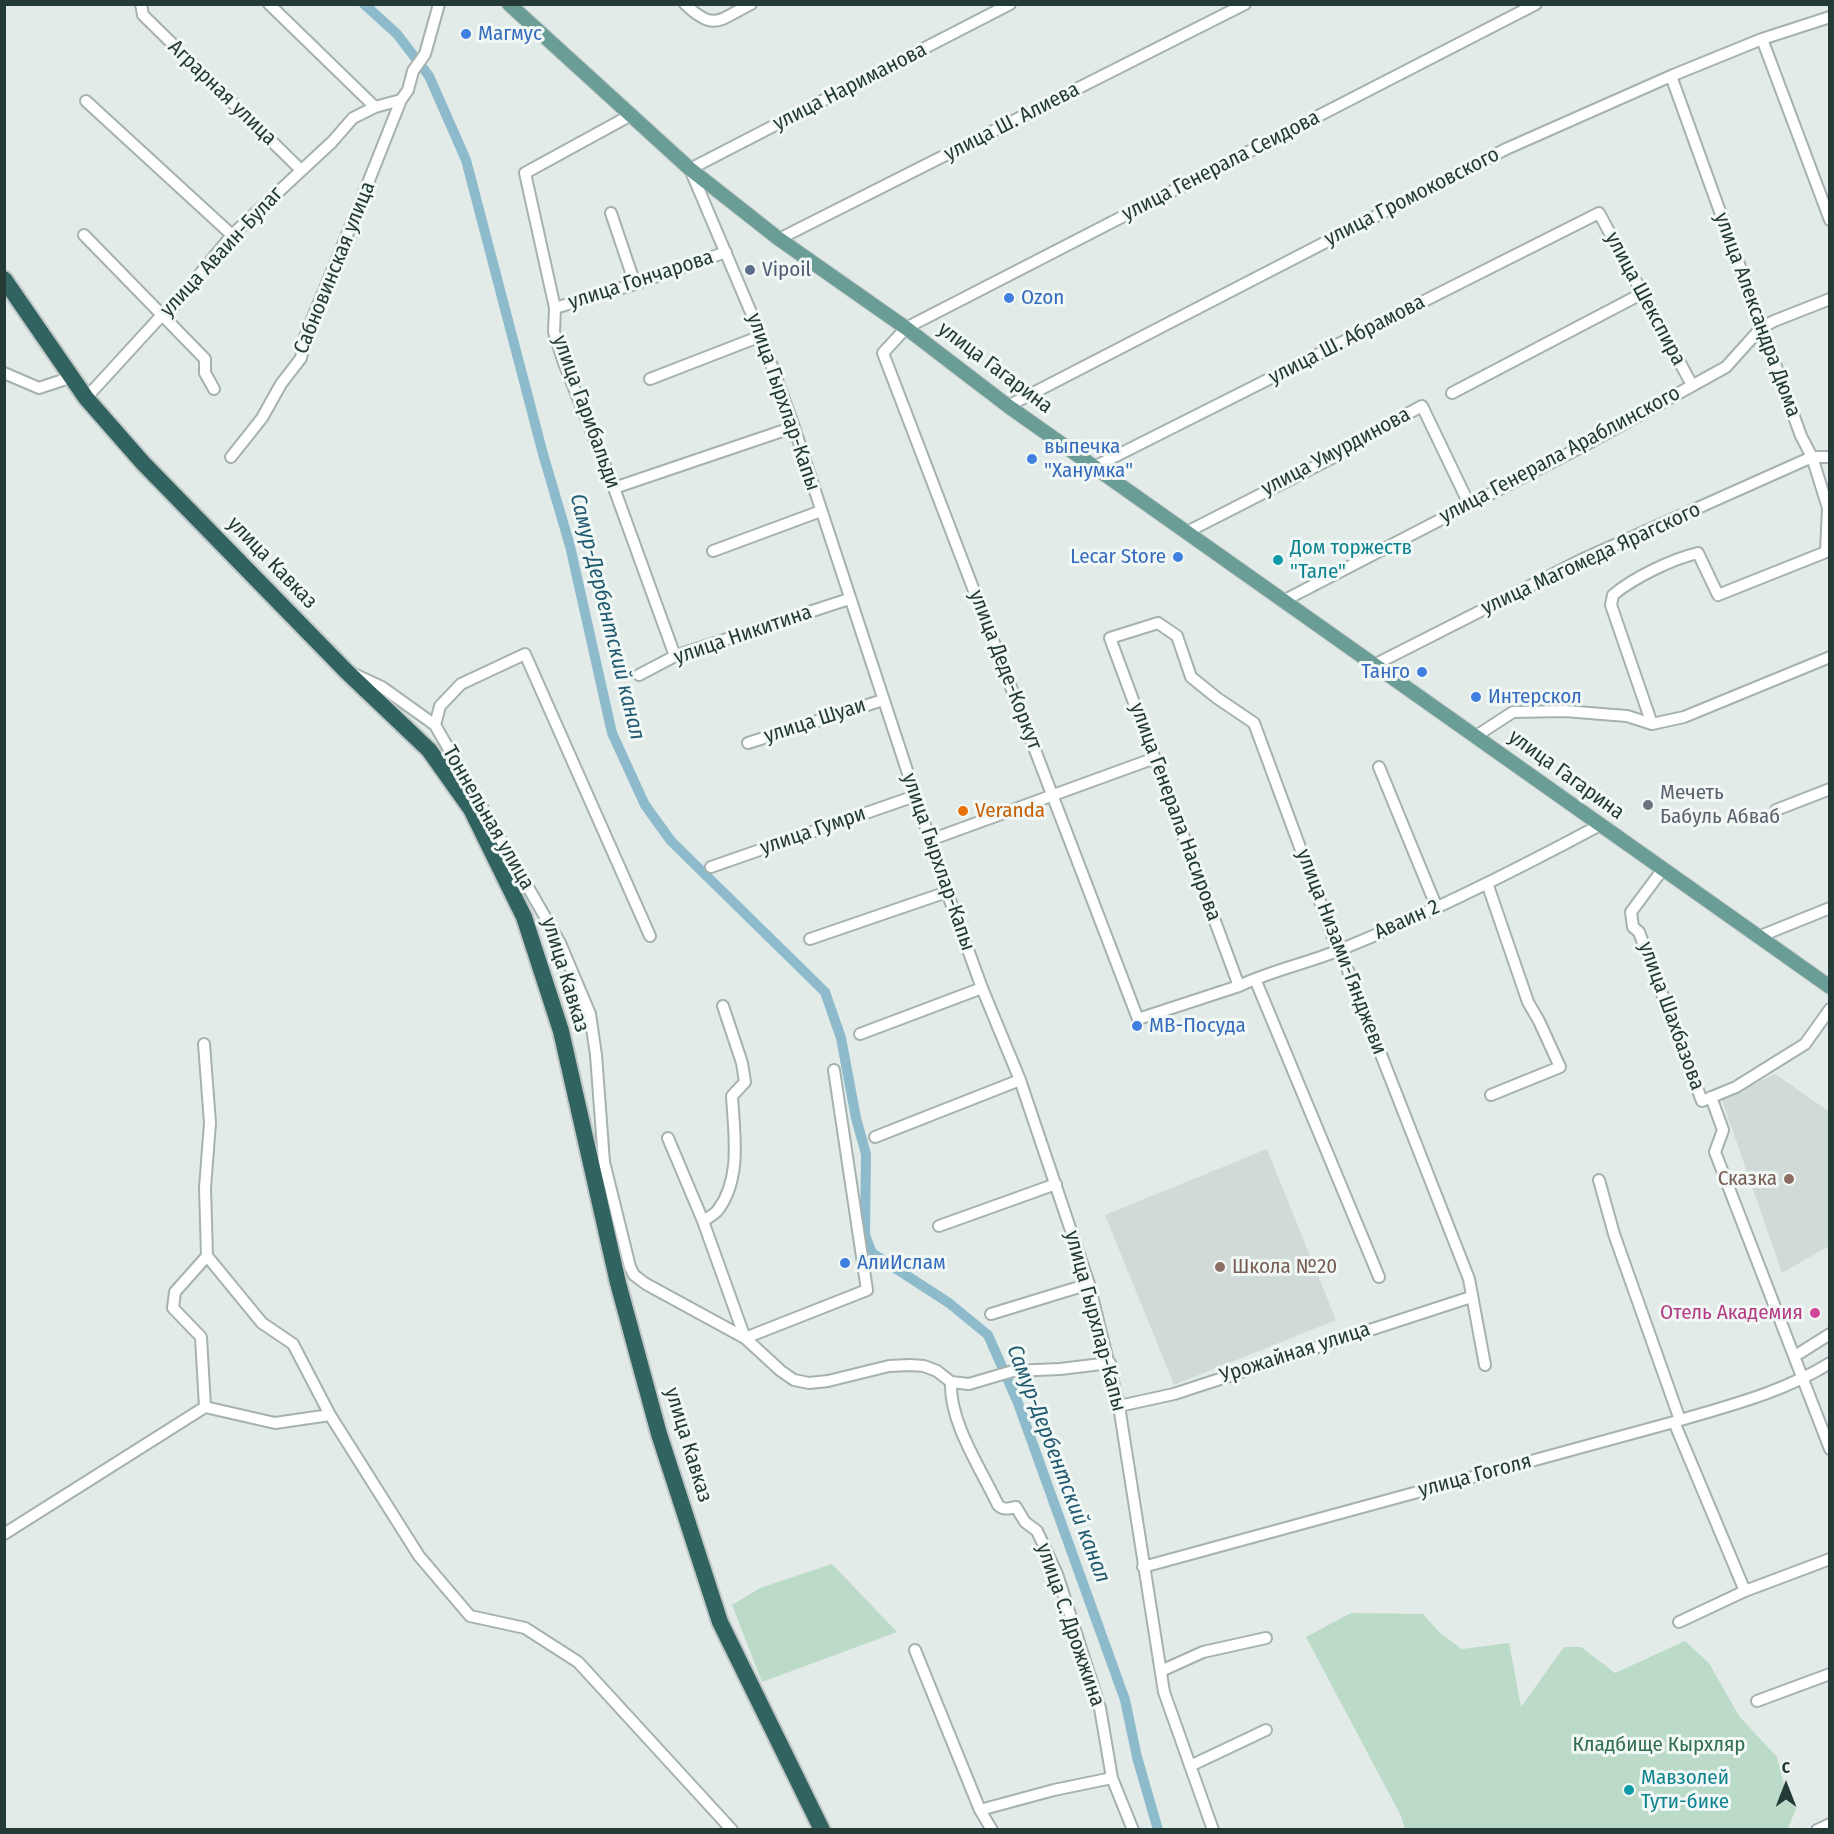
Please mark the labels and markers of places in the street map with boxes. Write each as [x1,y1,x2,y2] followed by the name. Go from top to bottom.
[478,21,542,47] place label: Магмус
[459,27,473,41] marker: Магмус
[762,257,811,283] place label: Vipoil
[743,263,757,277] marker: Vipoil
[1021,285,1064,311] place label: Ozon
[1002,291,1016,305] marker: Ozon
[1044,434,1133,484] place label: выпечка "Ханумка"
[1025,452,1039,466] marker: выпечка "Ханумка"
[1290,535,1412,585] place label: Дом торжеств "Тале"
[1070,544,1166,570] place label: Lecar Store
[1171,550,1185,564] marker: Lecar Store
[1271,553,1285,567] marker: Дом торжеств "Тале"
[1361,659,1410,685] place label: Танго
[1415,665,1429,679] marker: Танго
[1488,684,1582,710] place label: Интерскол
[1469,690,1483,704] marker: Интерскол
[1660,780,1780,830] place label: Мечеть Бабуль Абваб
[975,798,1045,824] place label: Veranda
[1641,798,1655,812] marker: Мечеть Бабуль Абваб
[956,804,970,818] marker: Veranda
[1149,1013,1246,1039] place label: МВ-Посуда
[1130,1019,1144,1033] marker: МВ-Посуда
[1718,1166,1777,1192] place label: Сказка
[1782,1172,1796,1186] marker: Сказка
[857,1250,946,1276] place label: АлиИслам
[1232,1254,1337,1280] place label: Школа №20
[838,1256,852,1270] marker: АлиИслам
[1213,1260,1227,1274] marker: Школа №20
[1660,1300,1803,1326] place label: Отель Академия
[1808,1306,1822,1320] marker: Отель Академия
[1641,1765,1729,1815] place label: Мавзолей Тути-бике
[1622,1783,1636,1797] marker: Мавзолей Тути-бике

